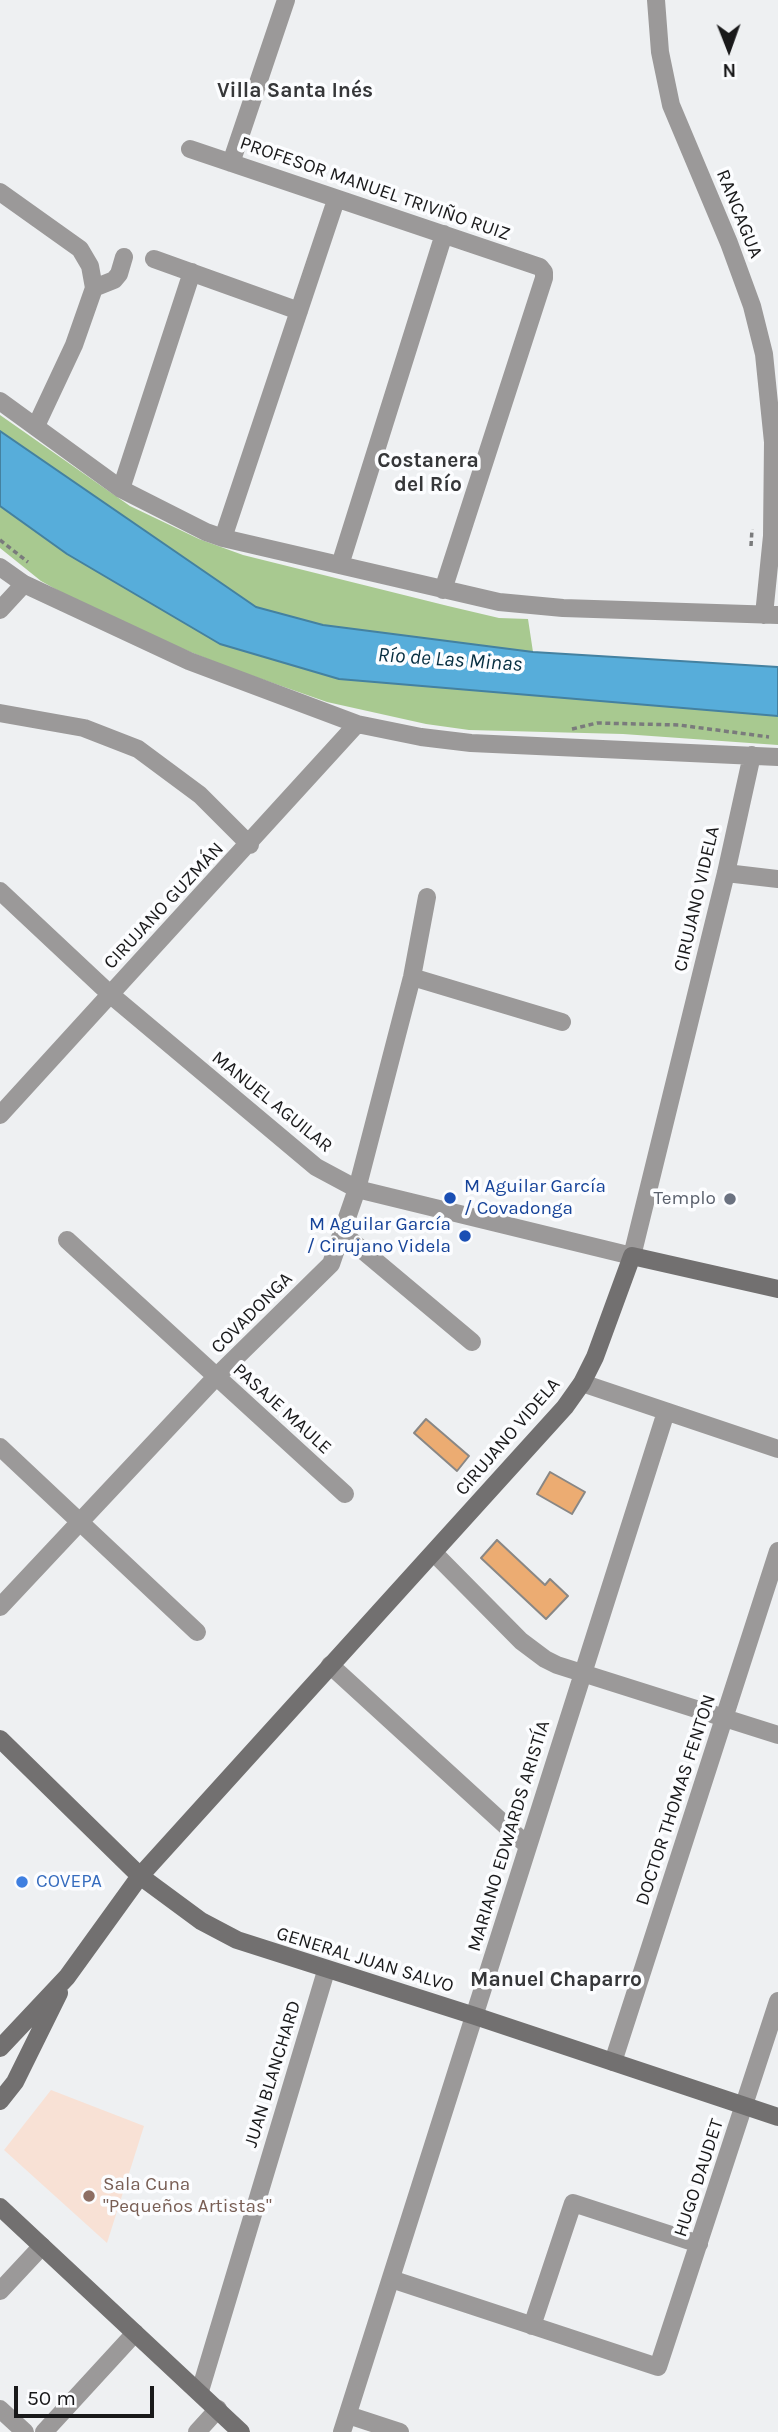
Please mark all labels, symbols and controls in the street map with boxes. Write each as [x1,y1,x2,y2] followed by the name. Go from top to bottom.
[694,14,764,84] north arrow
[722,59,736,81] text: N
[217,78,373,104] district label: Villa Santa Inés
[237,132,513,246] street label: PROFESOR MANUEL TRIVIÑO RUIZ
[711,166,767,262] street label: RANCAGUA
[377,448,479,498] district label: Costanera del Río
[377,642,523,678] water label: Río de Las Minas
[669,824,725,974] street label: CIRUJANO VIDELA
[99,838,229,974] street label: CIRUJANO GUZMÁN
[207,1046,337,1158] street label: MANUEL AGUILAR
[464,1176,606,1220] place label: M Aguilar García / Covadonga
[654,1188,716,1210] place label: Templo
[442,1190,458,1206] marker: M Aguilar García / Covadonga
[722,1191,738,1207] marker: Templo
[307,1214,451,1258] place label: M Aguilar García / Cirujano Videla
[457,1228,473,1244] marker: M Aguilar García / Cirujano Videla
[207,1268,297,1358] street label: COVADONGA
[228,1359,336,1459] street label: PASAJE MAULE
[451,1374,565,1500] street label: CIRUJANO VIDELA
[631,1692,721,1908] street label: DOCTOR THOMAS FENTON
[463,1718,555,1954] street label: MARIANO EDWARDS ARISTÍA
[36,1871,102,1893] place label: COVEPA
[14,1874,30,1890] marker: COVEPA
[274,1922,456,1998] street label: GENERAL JUAN SALVO
[470,1967,642,1993] district label: Manuel Chaparro
[240,1998,306,2150] street label: JUAN BLANCHARD
[669,2116,729,2240] street label: HUGO DAUDET
[103,2174,272,2218] place label: Sala Cuna "Pequeños Artistas"
[81,2188,97,2204] marker: Sala Cuna "Pequeños Artistas"
[18,2372,158,2416] scale bar
[27,2386,76,2410] text: 50 m

